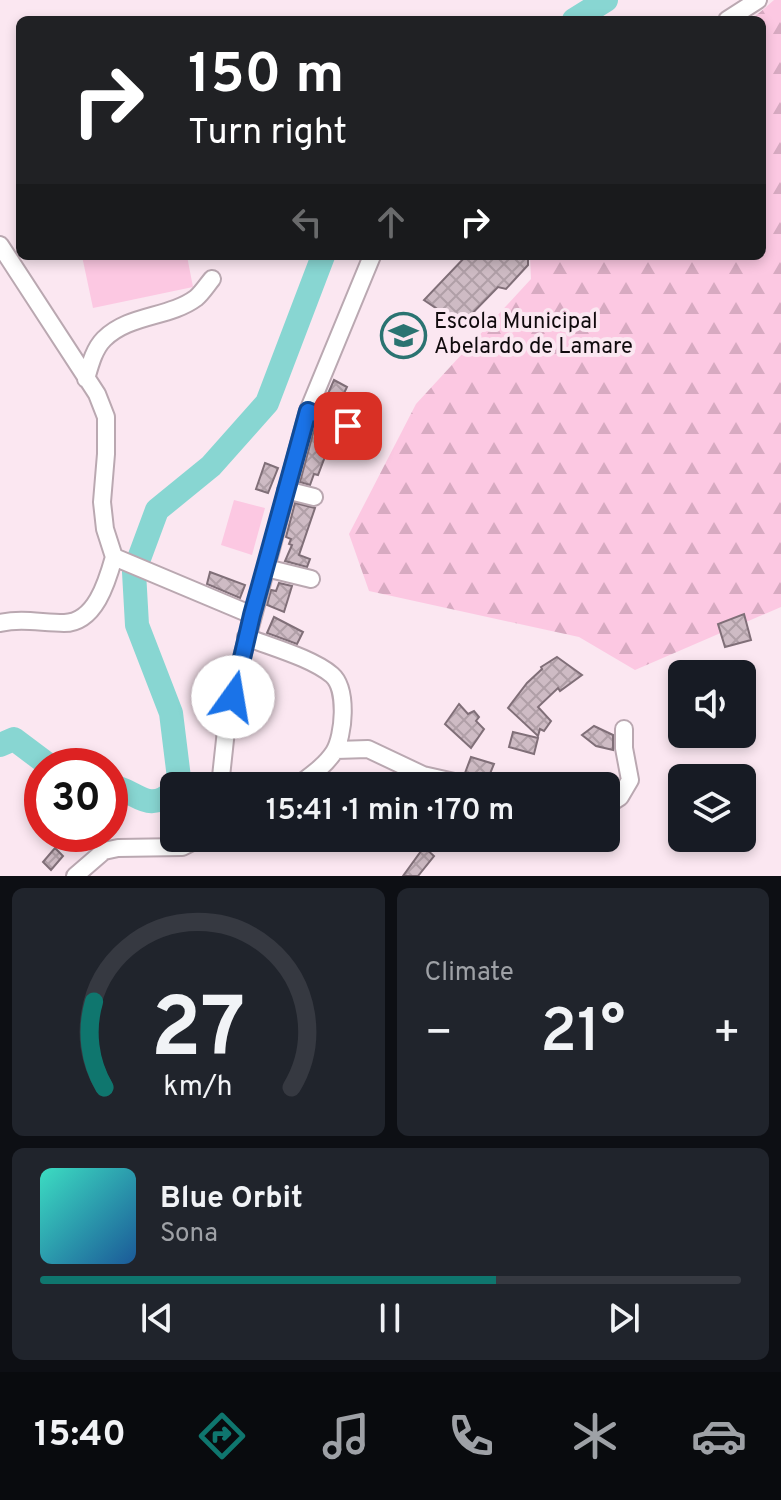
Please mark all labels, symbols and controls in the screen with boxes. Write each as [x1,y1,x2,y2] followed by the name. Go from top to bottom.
[188,42,344,112] text: 150 m
[56,48,160,152] icon: right
[188,111,347,157] text: Turn right
[285,200,329,244] icon: left
[369,200,413,244] icon: ahead
[453,200,497,244] icon: right
[434,309,633,361] place label: Escola Municipal Abelardo de Lamare
[379,311,427,359] school or university icon: Escola Municipal Abelardo de Lamare
[314,392,382,460] pin
[326,404,370,448] icon: arrive
[191,655,275,739] position arrow
[668,660,756,852] map controls
[668,660,756,748] button: sound
[24,748,128,852] speed limit sign: 30
[668,764,756,852] button: layers
[266,793,514,830] text: 15:41 · 1 min · 170 m
[425,957,514,990] text: Climate
[151,981,246,1086] text: 27
[540,997,625,1073] text: 21°
[425,1007,453,1063] text: −
[713,1007,741,1063] text: +
[164,1070,233,1106] text: km/h
[160,1181,303,1218] text: Blue Orbit
[160,1218,218,1251] text: Sona
[135,1296,179,1340] icon: previous
[368,1296,412,1340] icon: pause
[602,1296,646,1340] icon: next
[194,1408,250,1464] icon: directions
[318,1408,374,1464] icon: music
[443,1408,499,1464] icon: phone
[567,1408,623,1464] icon: climate
[691,1408,747,1464] icon: car
[34,1413,126,1459] text: 15:40

